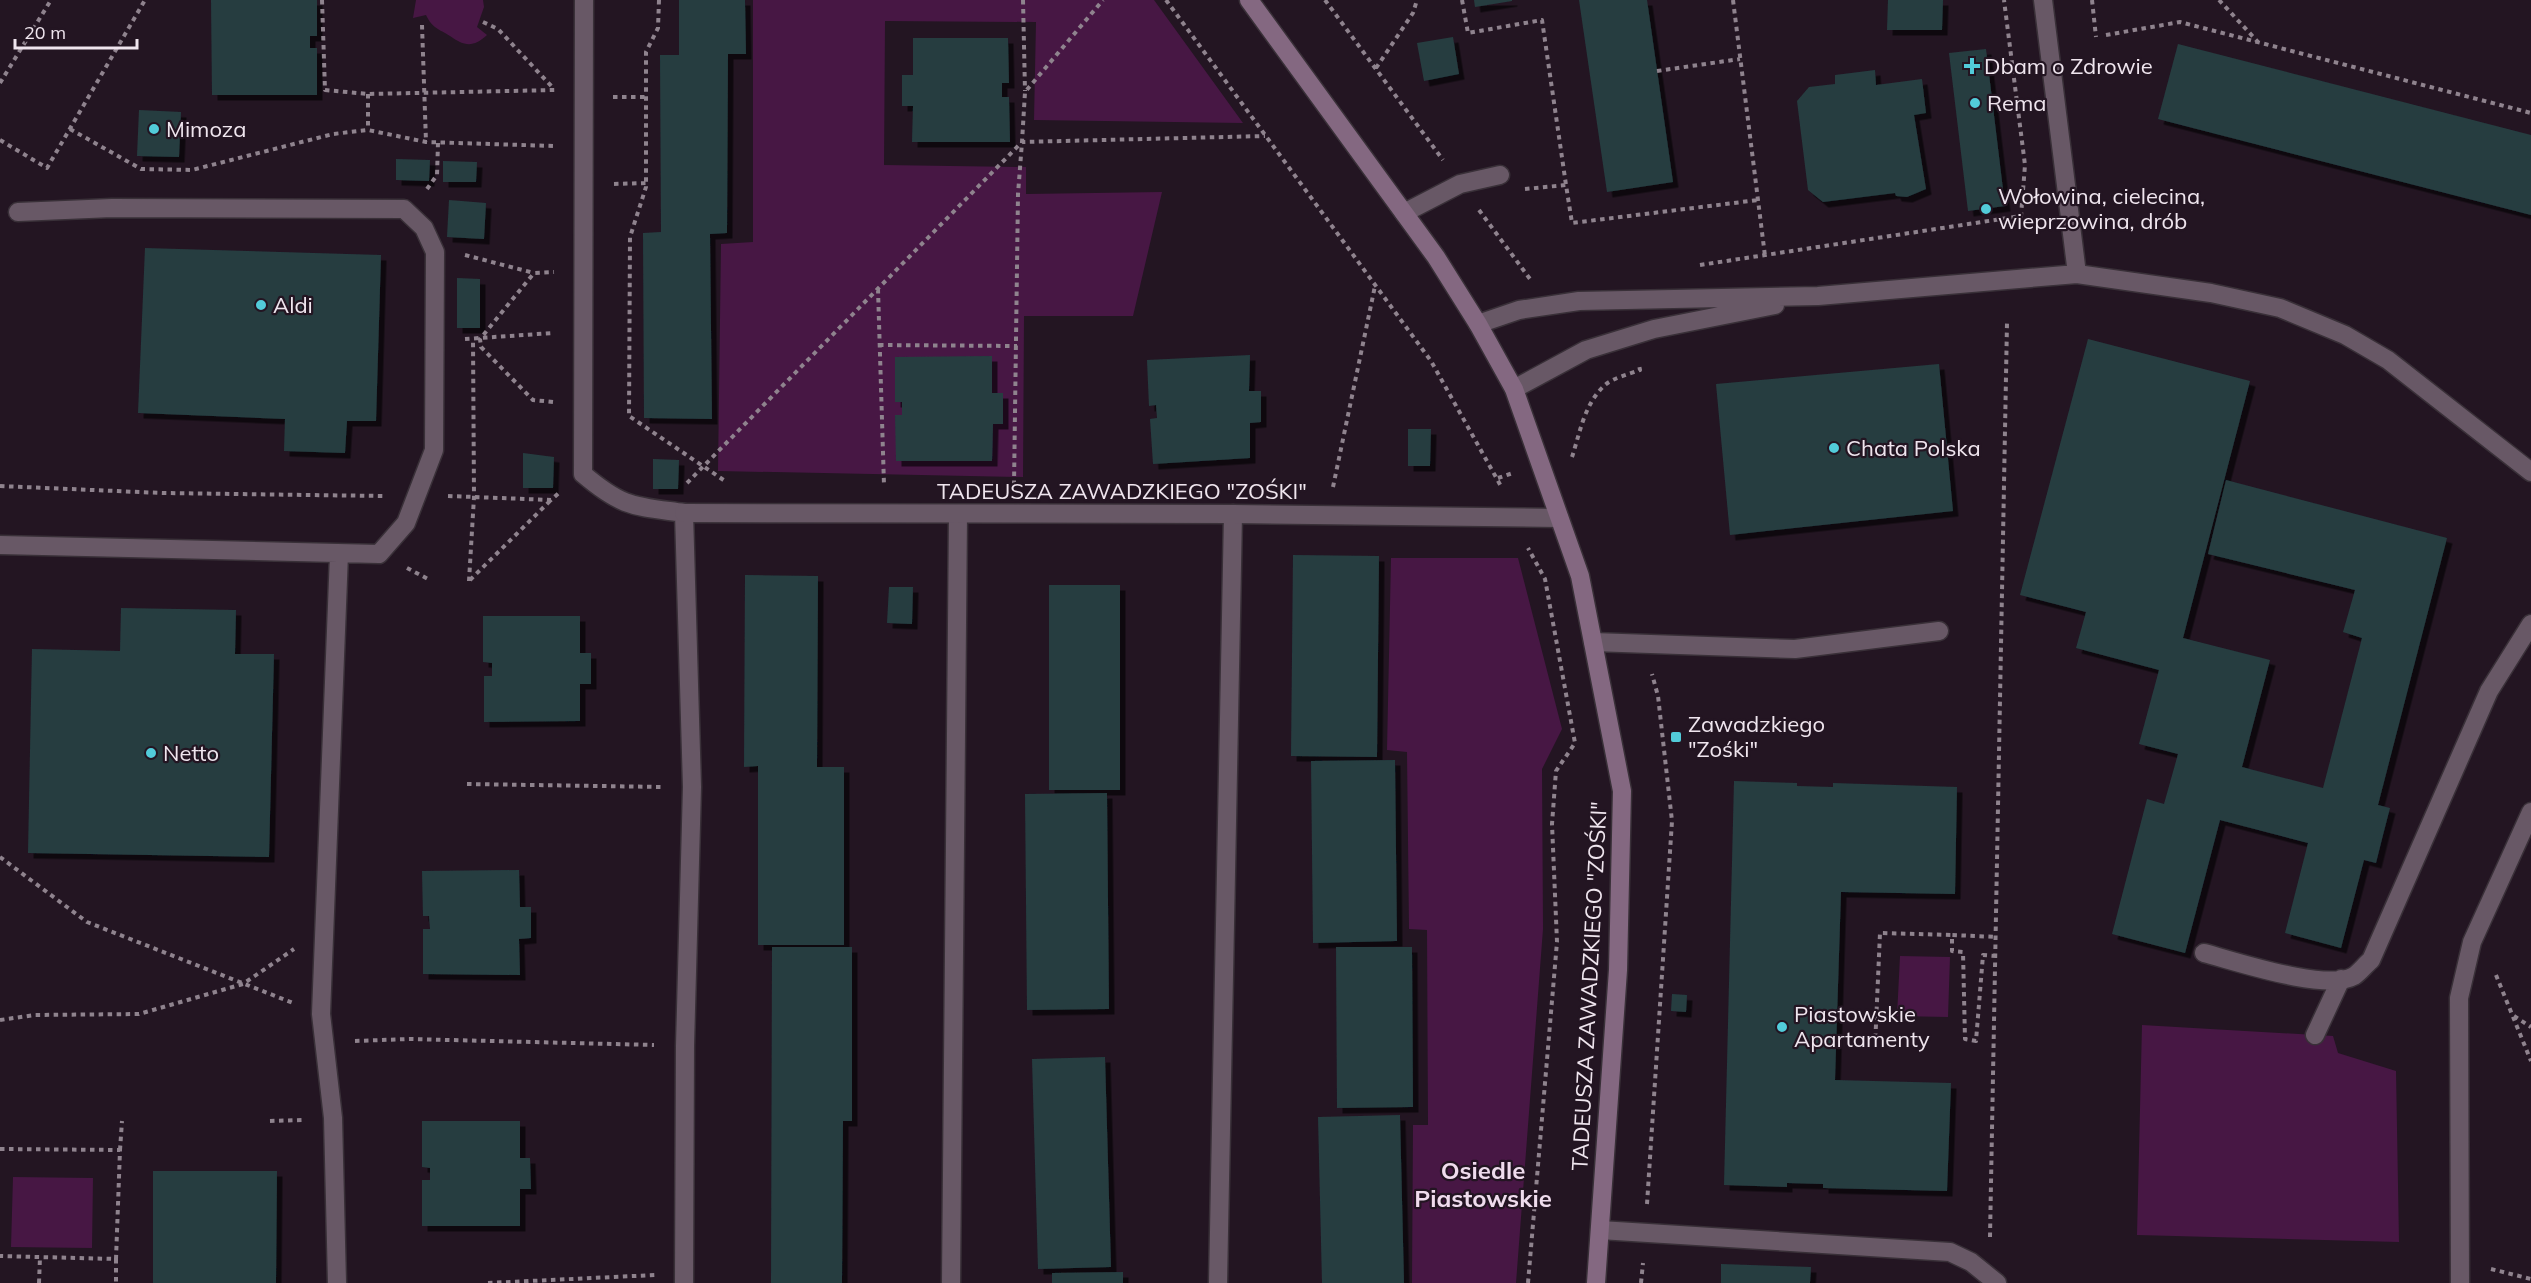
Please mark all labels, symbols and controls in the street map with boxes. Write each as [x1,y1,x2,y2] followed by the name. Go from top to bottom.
[15,12,136,50] scale bar
[24,21,66,44] text: 20 m
[1984,52,2153,80] place label: Dbam o Zdrowie
[1965,59,1979,73] marker: Dbam o Zdrowie
[1987,89,2046,117] place label: Rema
[1968,96,1982,110] marker: Rema
[166,115,246,143] place label: Mimoza
[147,122,161,136] marker: Mimoza
[1998,182,2205,235] place label: Wołowina, cielecina, wieprzowina, drób
[1979,202,1993,216] marker: Wołowina, cielecina, wieprzowina, drób
[273,291,313,319] place label: Aldi
[254,298,268,312] marker: Aldi
[1846,434,1981,462] place label: Chata Polska
[1827,441,1841,455] marker: Chata Polska
[937,477,1307,505] street label: TADEUSZA ZAWADZKIEGO "ZOŚKI"
[1688,710,1825,763] place label: Zawadzkiego "Zośki"
[1669,730,1683,744] marker: Zawadzkiego "Zośki"
[163,739,219,767] place label: Netto
[144,746,158,760] marker: Netto
[1565,801,1613,1171] street label: TADEUSZA ZAWADZKIEGO "ZOŚKI"
[1794,1000,1930,1053] place label: Piastowskie Apartamenty
[1775,1020,1789,1034] marker: Piastowskie Apartamenty
[1414,1155,1552,1213] district label: Osiedle Piastowskie

